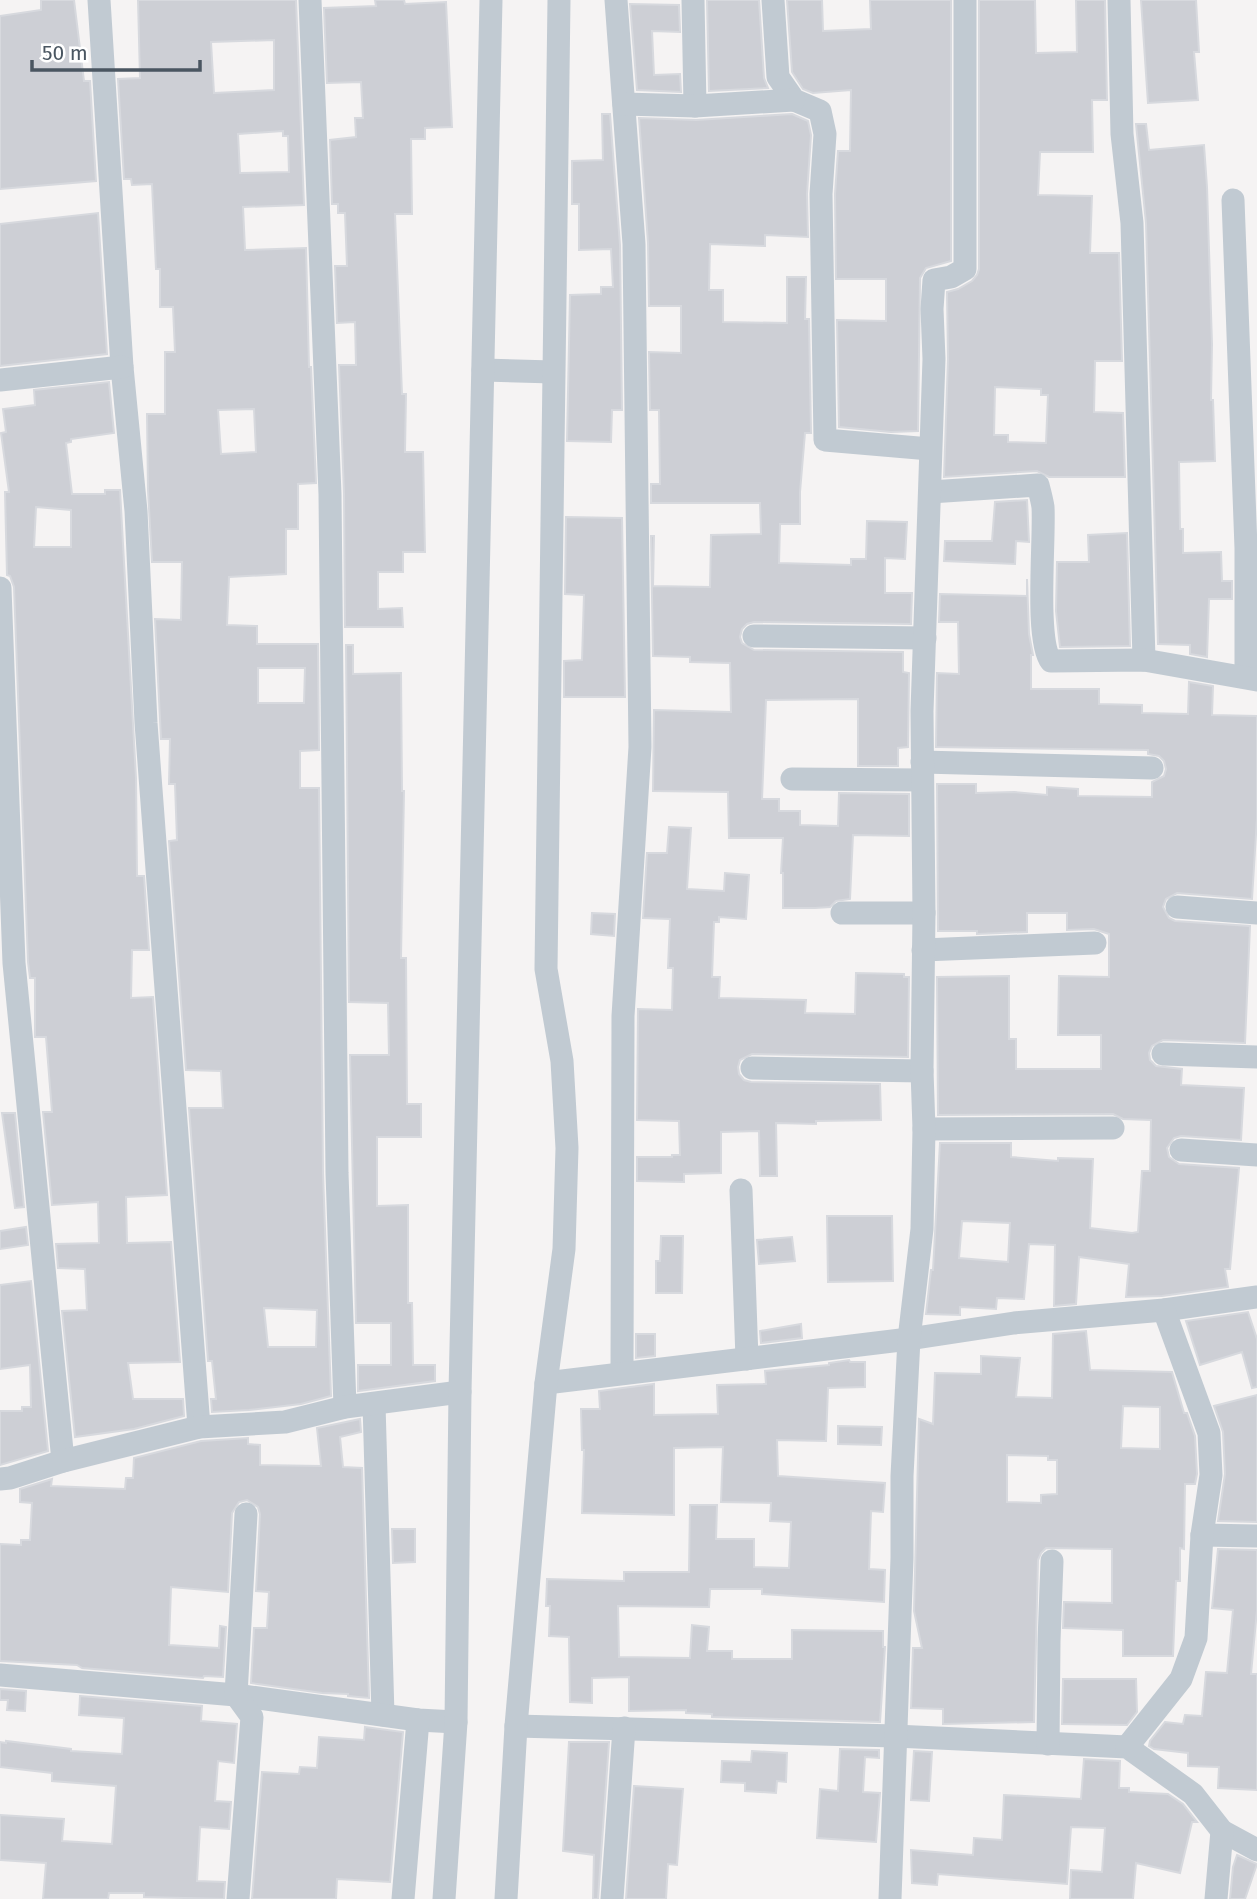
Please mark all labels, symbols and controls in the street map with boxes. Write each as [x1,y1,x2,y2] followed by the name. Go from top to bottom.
[32,28,200,72] scale bar
[42,40,88,66] text: 50 m

